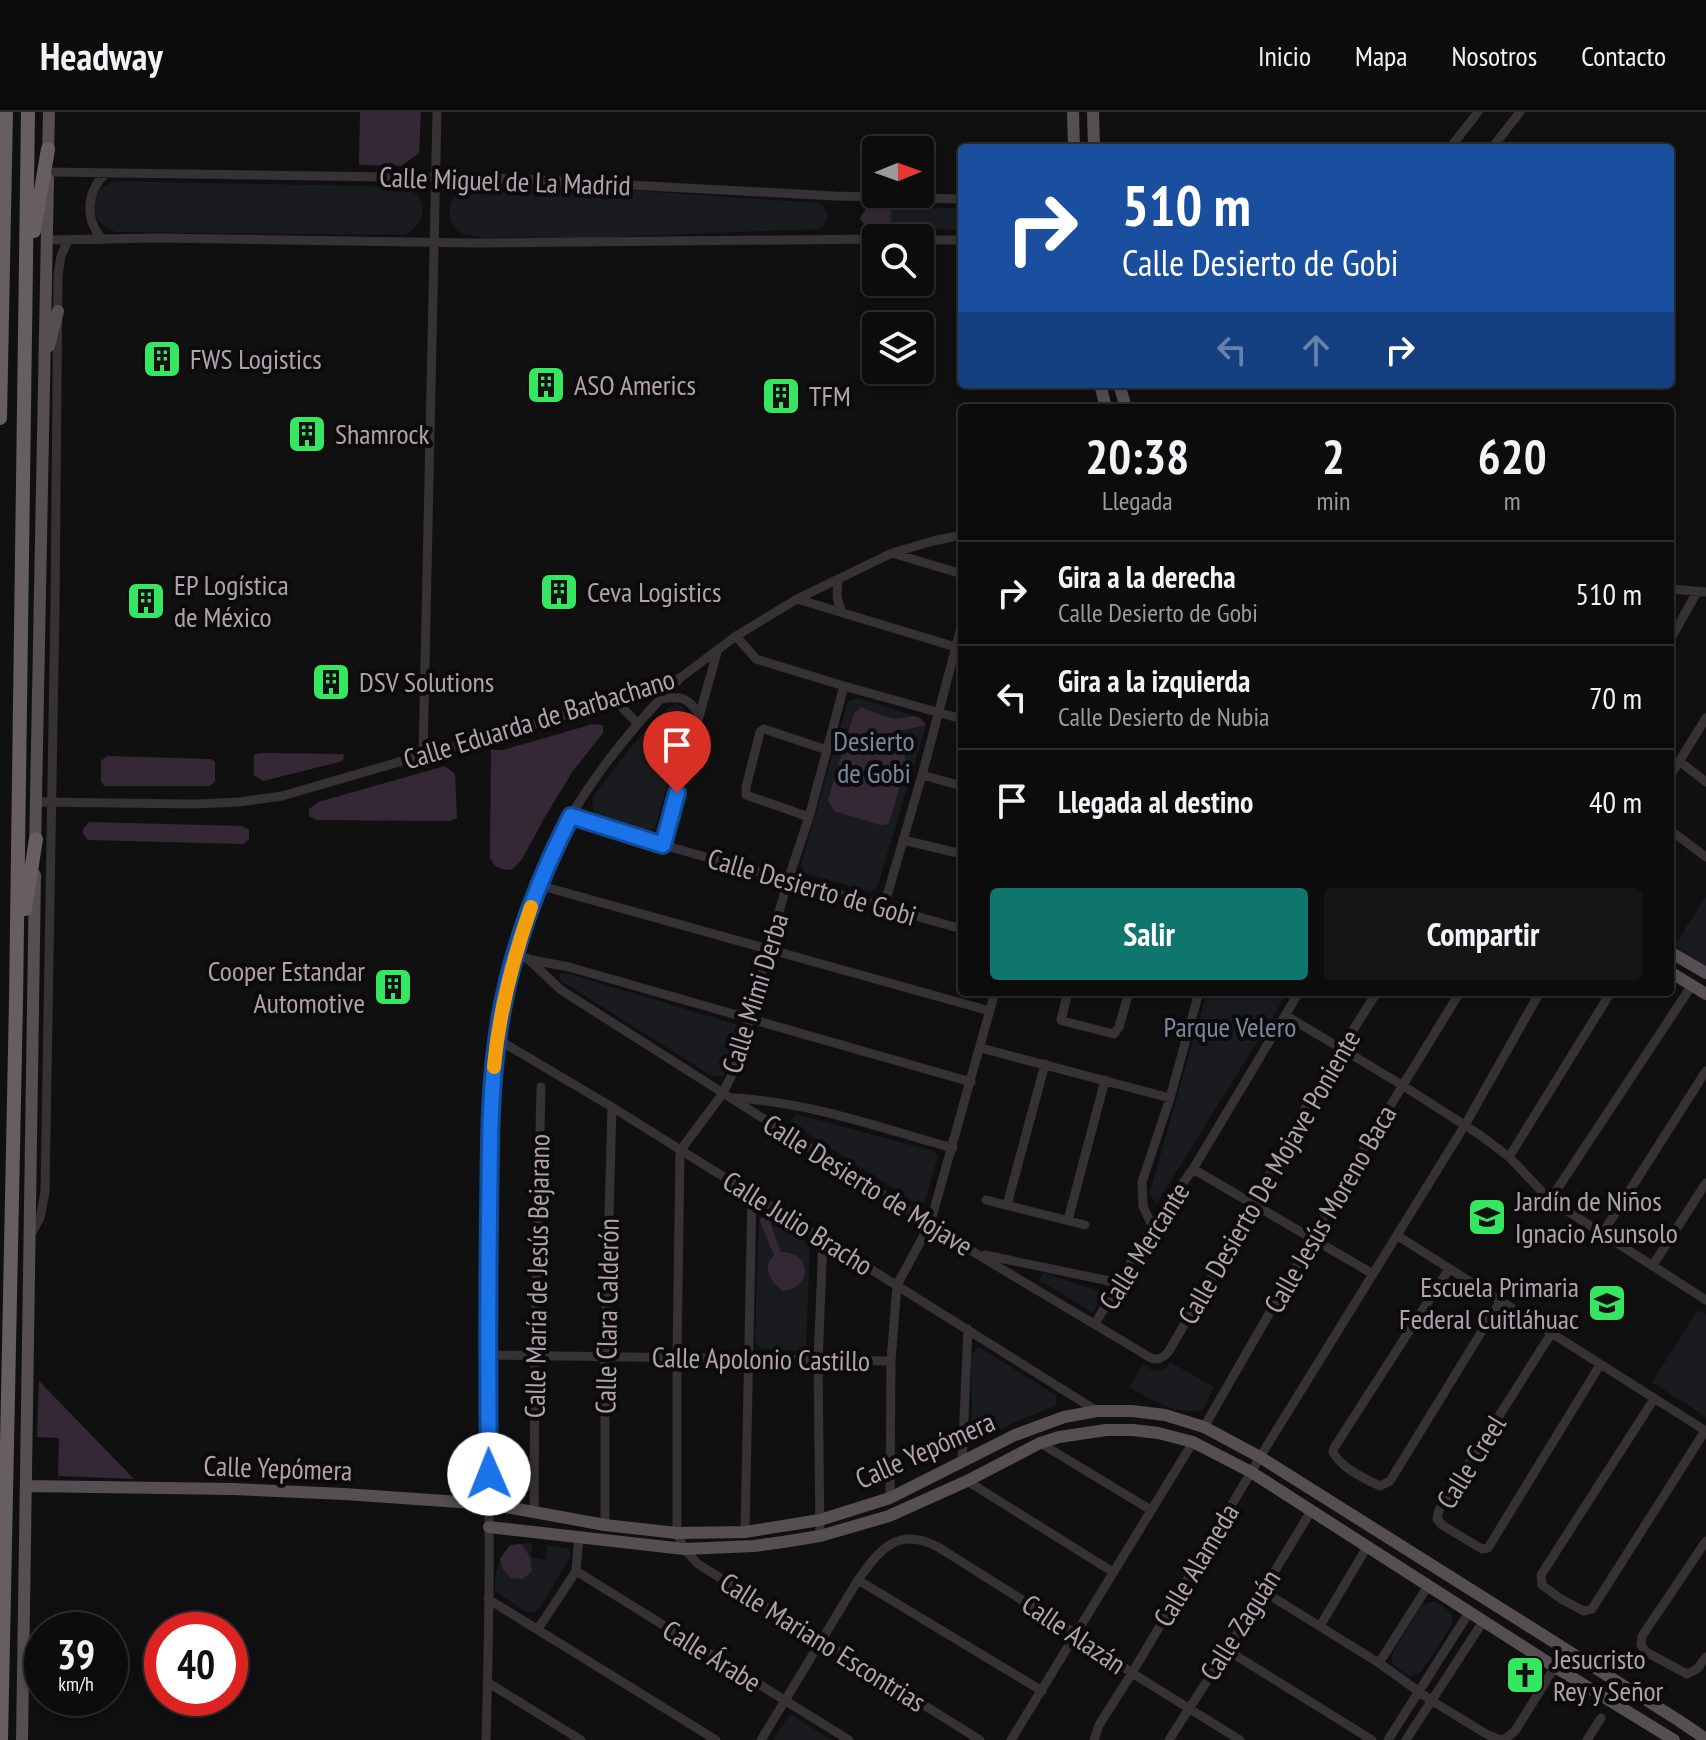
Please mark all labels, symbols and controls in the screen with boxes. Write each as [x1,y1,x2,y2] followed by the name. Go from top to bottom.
[40,31,163,80] text: Headway
[1258,37,1311,74] text: Inicio
[1355,37,1407,74] text: Mapa
[1451,37,1537,74] text: Nosotros
[1581,37,1666,74] text: Contacto
[862,136,934,208] north arrow
[862,136,934,384] map controls
[379,158,631,203] street label: Calle Miguel de La Madrid
[1122,169,1251,241] text: 510 m
[990,176,1094,280] icon: right
[862,224,934,296] button: search
[1122,239,1399,286] text: Calle Desierto de Gobi
[862,312,934,384] button: layers
[1210,328,1254,372] icon: left
[1294,328,1338,372] icon: ahead
[1378,328,1422,372] icon: right
[141,338,183,380] building icon: FWS Logistics
[190,340,322,377] place label: FWS Logistics
[525,364,567,406] building icon: ASO Americs
[574,366,696,403] place label: ASO Americs
[760,375,802,417] building icon: TFM
[809,377,851,414] place label: TFM
[286,413,328,455] building icon: Shamrock
[335,415,429,452] place label: Shamrock
[1085,425,1189,487] text: 20:38
[1322,425,1345,487] text: 2
[1478,425,1547,487] text: 620
[1102,484,1173,517] text: Llegada
[1316,484,1350,517] text: min
[1504,484,1521,517] text: m
[1058,557,1236,596] text: Gira a la derecha
[174,566,289,635] place label: EP Logística de México
[538,571,580,613] building icon: Ceva Logistics
[990,571,1034,615] icon: right
[587,573,721,610] place label: Ceva Logistics
[1576,574,1642,613] text: 510 m
[125,580,167,622] building icon: EP Logística de México
[1058,596,1258,629] text: Calle Desierto de Gobi
[399,660,679,777] street label: Calle Eduarda de Barbachano
[310,661,352,703] building icon: DSV Solutions
[1058,661,1250,700] text: Gira a la izquierda
[359,663,494,700] place label: DSV Solutions
[990,675,1034,719] icon: left
[1589,678,1642,717] text: 70 m
[1058,700,1269,733] text: Calle Desierto de Nubia
[643,711,711,793] pin
[833,722,915,791] park label: Desierto de Gobi
[655,723,699,767] icon: arrive
[990,779,1034,823] icon: arrive
[1058,782,1253,821] text: Llegada al destino
[1589,782,1642,821] text: 40 m
[704,839,921,934] street label: Calle Desierto de Gobi
[990,888,1308,980] button: Salir
[1324,888,1642,980] button: Compartir
[713,908,796,1077] street label: Calle Mimi Derba
[208,952,365,1021] place label: Cooper Estandar Automotive
[372,966,414,1008] building icon: Cooper Estandar Automotive
[1164,1008,1296,1045] park label: Parque Velero
[1169,1023,1368,1331] street label: Calle Desierto De Mojave Poniente
[1255,1098,1404,1320] street label: Calle Jesús Moreno Baca
[756,1105,980,1264] street label: Calle Desierto de Mojave
[516,1134,557,1418] street label: Calle María de Jesús Bejarano
[716,1162,880,1283] street label: Calle Julio Bracho
[1090,1175,1197,1317] street label: Calle Mercante
[1514,1182,1678,1251] place label: Jardín de Niños Ignacio Asunsolo
[1466,1196,1508,1238] school or university icon: Jardín de Niños Ignacio Asunsolo
[586,1218,627,1414] street label: Calle Clara Calderón
[1399,1268,1579,1337] place label: Escuela Primaria Federal Cuitláhuac
[1586,1282,1628,1324] school or university icon: Escuela Primaria Federal Cuitláhuac
[652,1338,870,1379] street label: Calle Apolonio Castillo
[849,1402,1000,1497] street label: Calle Yepómera
[1427,1408,1514,1516] street label: Calle Creel
[447,1432,531,1516] position arrow
[203,1446,353,1489] street label: Calle Yepómera
[1144,1496,1247,1633] street label: Calle Alameda
[1191,1562,1288,1687] street label: Calle Zaguán
[713,1563,933,1720] street label: Calle Mariano Escontrias
[1015,1585,1134,1682] street label: Calle Alazán
[656,1611,768,1700] street label: Calle Árabe
[144,1612,248,1716] speed limit sign: 40
[57,1628,95,1680] text: 39
[1552,1640,1664,1709] place label: Jesucristo Rey y Señor
[1504,1654,1546,1696] church icon: Jesucristo Rey y Señor
[58,1671,94,1697] text: km/h

